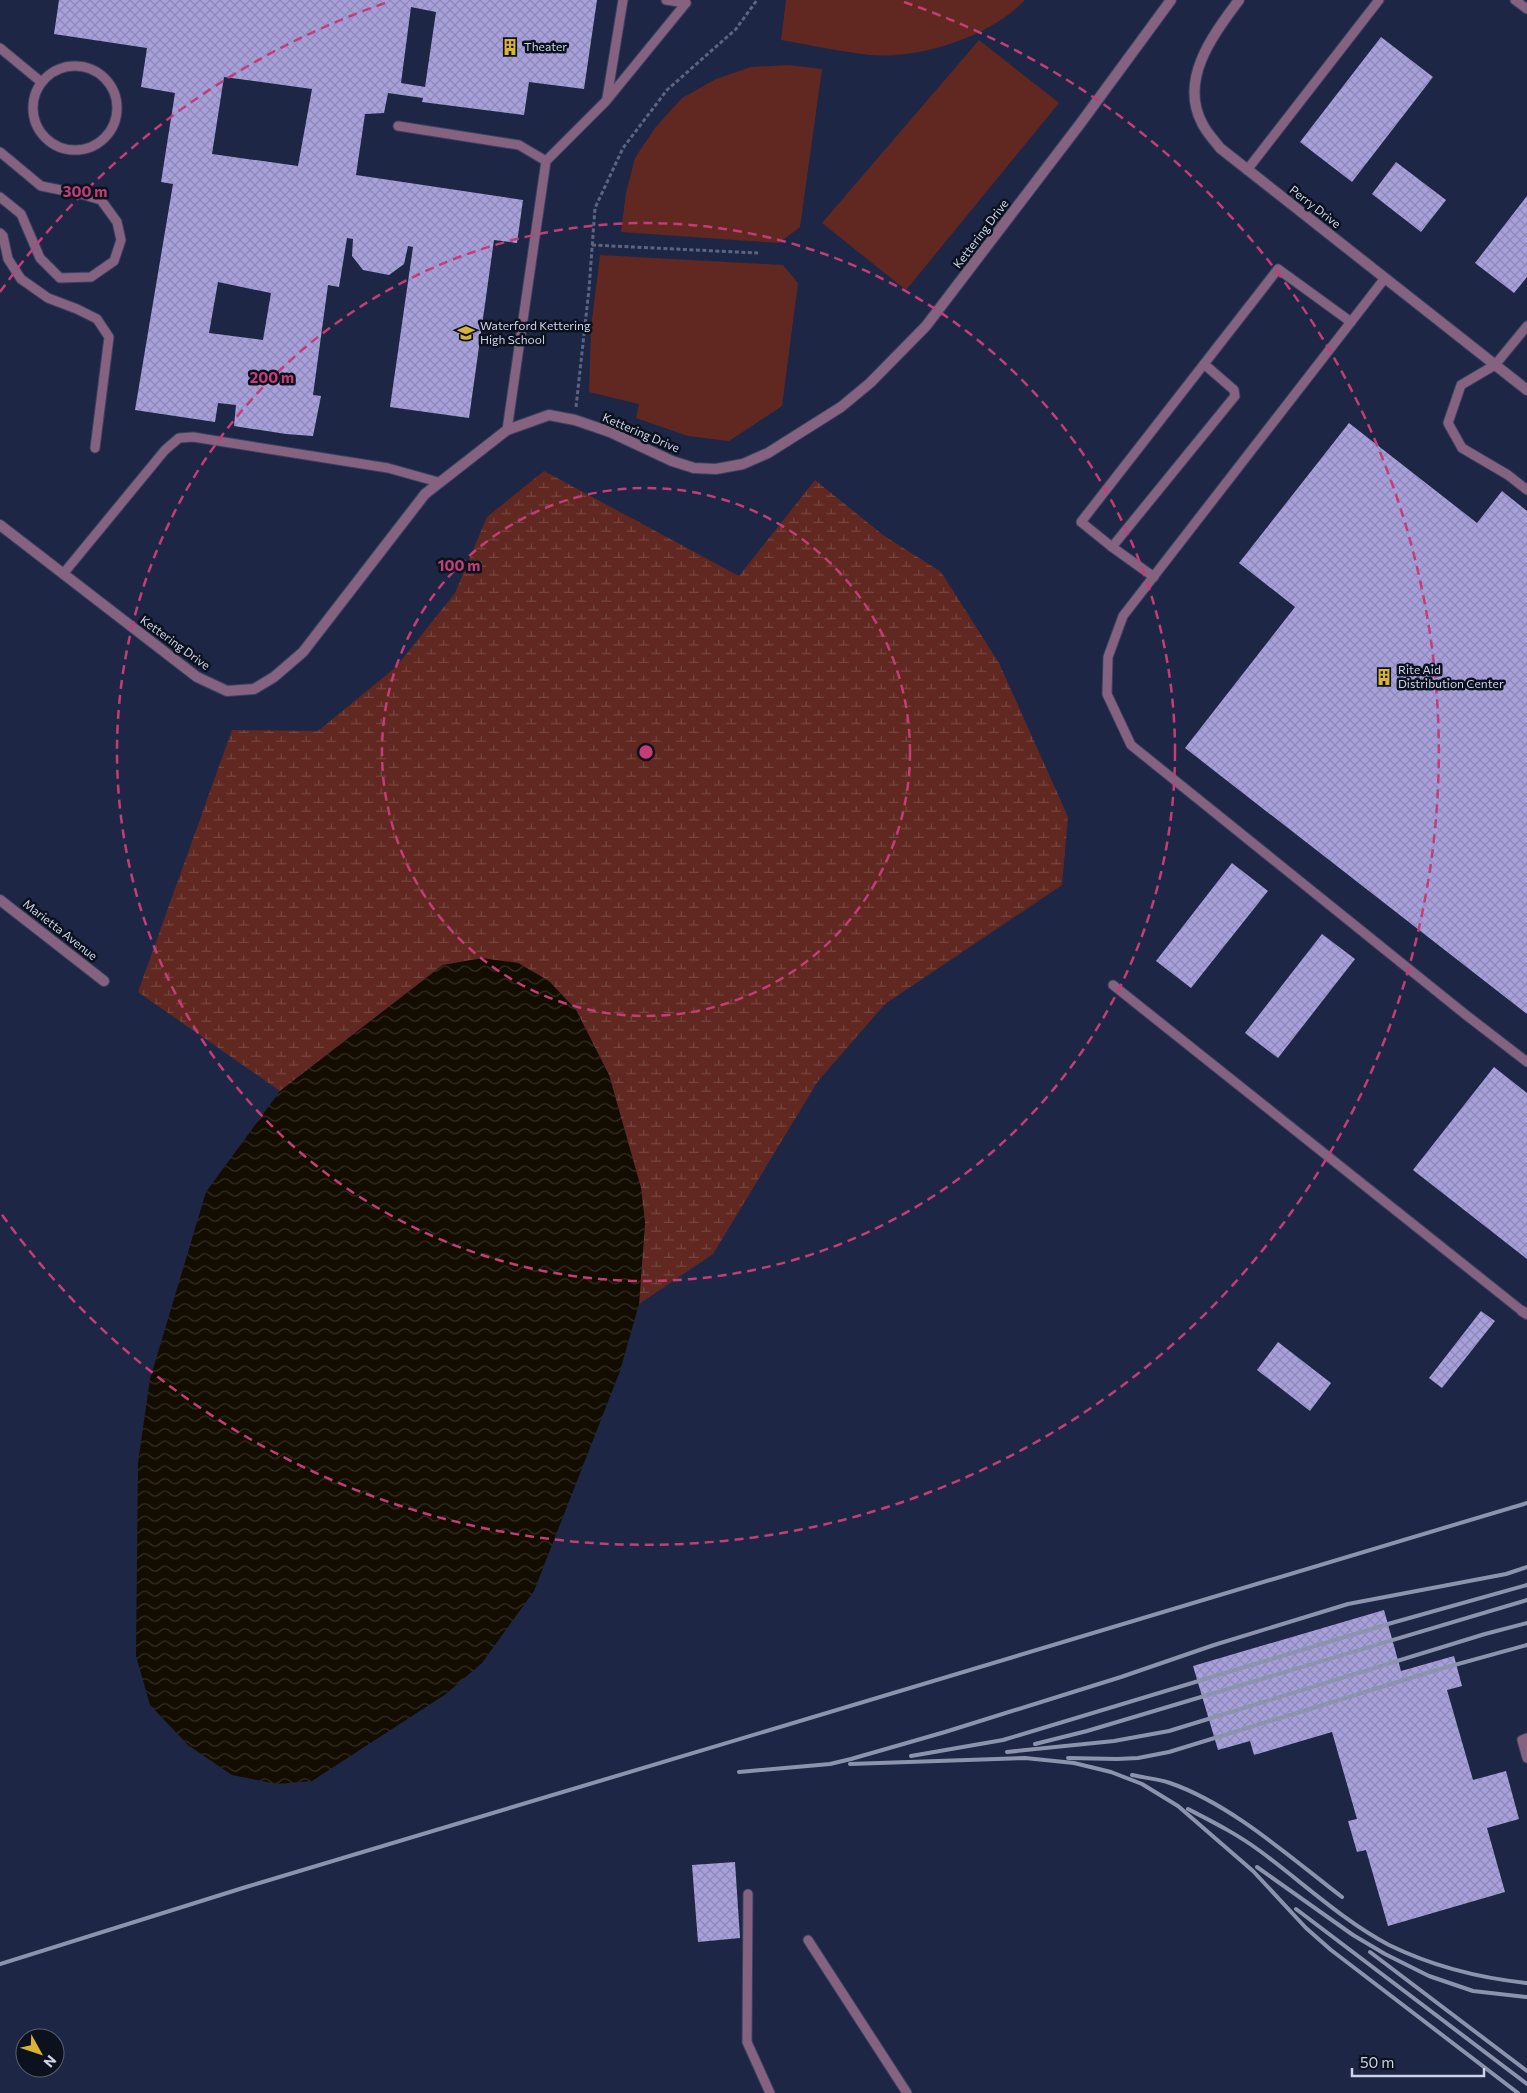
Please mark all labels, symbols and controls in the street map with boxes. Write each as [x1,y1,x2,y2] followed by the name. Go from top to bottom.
[500,37,520,57] building icon: Theater
[524,39,567,53] place label: Theater
[63,182,107,200] text: 300 m
[1287,182,1344,230] street label: Perry Drive
[950,196,1011,271] street label: Kettering Drive
[480,318,591,346] place label: Waterford Kettering High School
[456,323,476,343] school or university icon: Waterford Kettering High School
[250,368,294,386] text: 200 m
[601,410,682,455] street label: Kettering Drive
[438,556,480,574] text: 100 m
[138,612,213,672] street label: Kettering Drive
[1398,662,1504,690] place label: Rite Aid Distribution Center
[1374,667,1394,687] building icon: Rite Aid Distribution Center
[637,743,655,761] centre of rings
[21,896,100,962] street label: Marietta Avenue
[15,2028,65,2078] north arrow
[1352,2046,1484,2078] scale bar
[40,2052,60,2071] text: N
[1360,2053,1394,2071] text: 50 m

